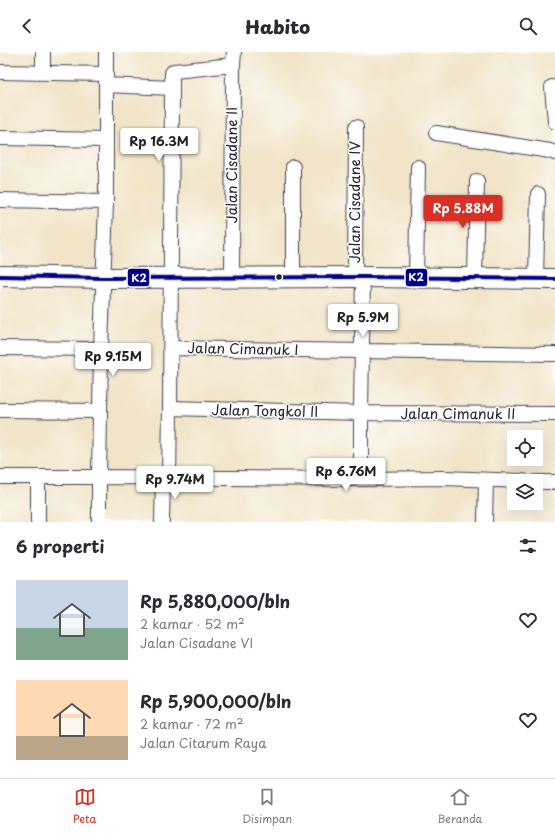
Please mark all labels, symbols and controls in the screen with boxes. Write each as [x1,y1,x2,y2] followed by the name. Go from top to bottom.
[245,13,310,40] text: Habito
[16,15,38,37] icon: back
[517,15,539,37] icon: search
[221,107,242,223] street label: Jalan Cisadane II
[118,128,200,162] pin: Rp 16.3M
[129,131,189,150] text: Rp 16.3M
[344,141,365,263] street label: Jalan Cisadane IV
[422,195,504,229] pin: Rp 5.88M
[432,198,494,217] text: Rp 5.88M
[127,268,150,287] line badge: K2
[405,268,428,287] line badge: K2
[408,268,424,285] text: K2
[131,269,147,286] text: K2
[274,272,284,282] unlabelled marker
[326,304,400,338] pin: Rp 5.9M
[337,307,389,326] text: Rp 5.9M
[187,337,299,360] street label: Jalan Cimanuk I
[72,343,154,377] pin: Rp 9.15M
[84,346,142,365] text: Rp 9.15M
[212,399,319,422] street label: Jalan Tongkol II
[400,403,516,424] street label: Jalan Cimanuk II
[507,430,543,510] map controls
[507,430,543,466] button: locate
[305,458,387,492] pin: Rp 6.76M
[315,461,377,480] text: Rp 6.76M
[134,466,216,500] pin: Rp 9.74M
[145,469,205,488] text: Rp 9.74M
[507,474,543,510] button: layers
[16,533,104,559] text: 6 properti
[517,535,539,557] icon: filters
[140,588,290,614] text: Rp 5,880,000/bln
[48,596,96,644] icon: home
[517,609,539,631] icon: heart
[140,614,245,633] text: 2 kamar · 52 m²
[140,633,253,652] text: Jalan Cisadane VI
[140,688,291,714] text: Rp 5,900,000/bln
[48,696,96,744] icon: home
[517,709,539,731] icon: heart
[140,714,244,733] text: 2 kamar · 72 m²
[140,733,266,752] text: Jalan Citarum Raya
[73,786,96,827] tab: Peta
[242,786,292,827] tab: Disimpan
[438,786,482,827] tab: Beranda

